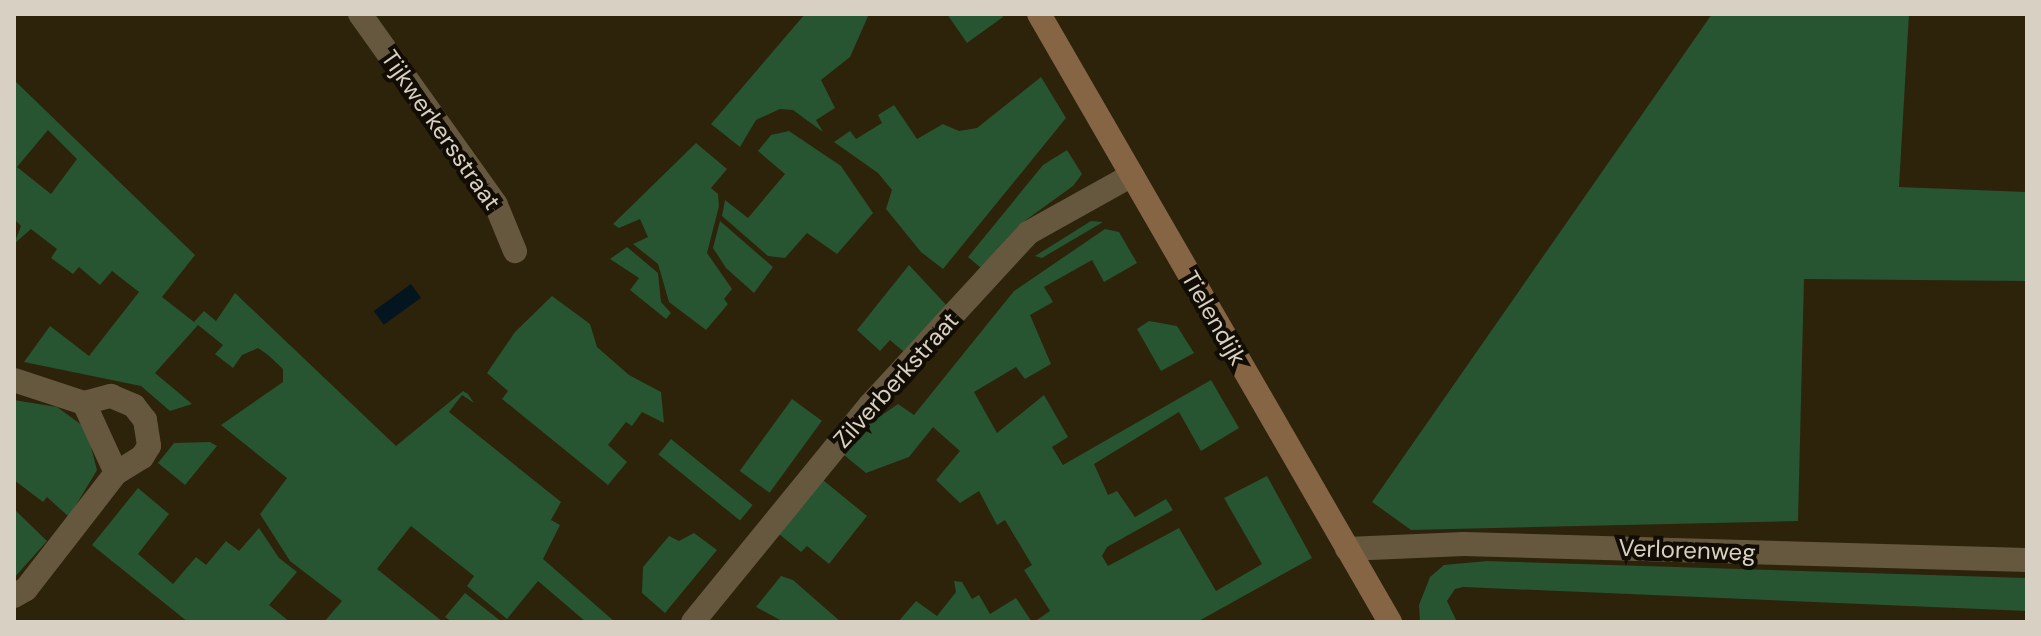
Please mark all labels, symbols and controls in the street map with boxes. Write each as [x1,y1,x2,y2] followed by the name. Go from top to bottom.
[375,45,507,215] street label: Tijkwerkersstraat
[1175,266,1253,370] street label: Tielendijk
[828,306,964,454] street label: Zilverberkstraat
[1618,533,1756,567] street label: Verlorenweg

